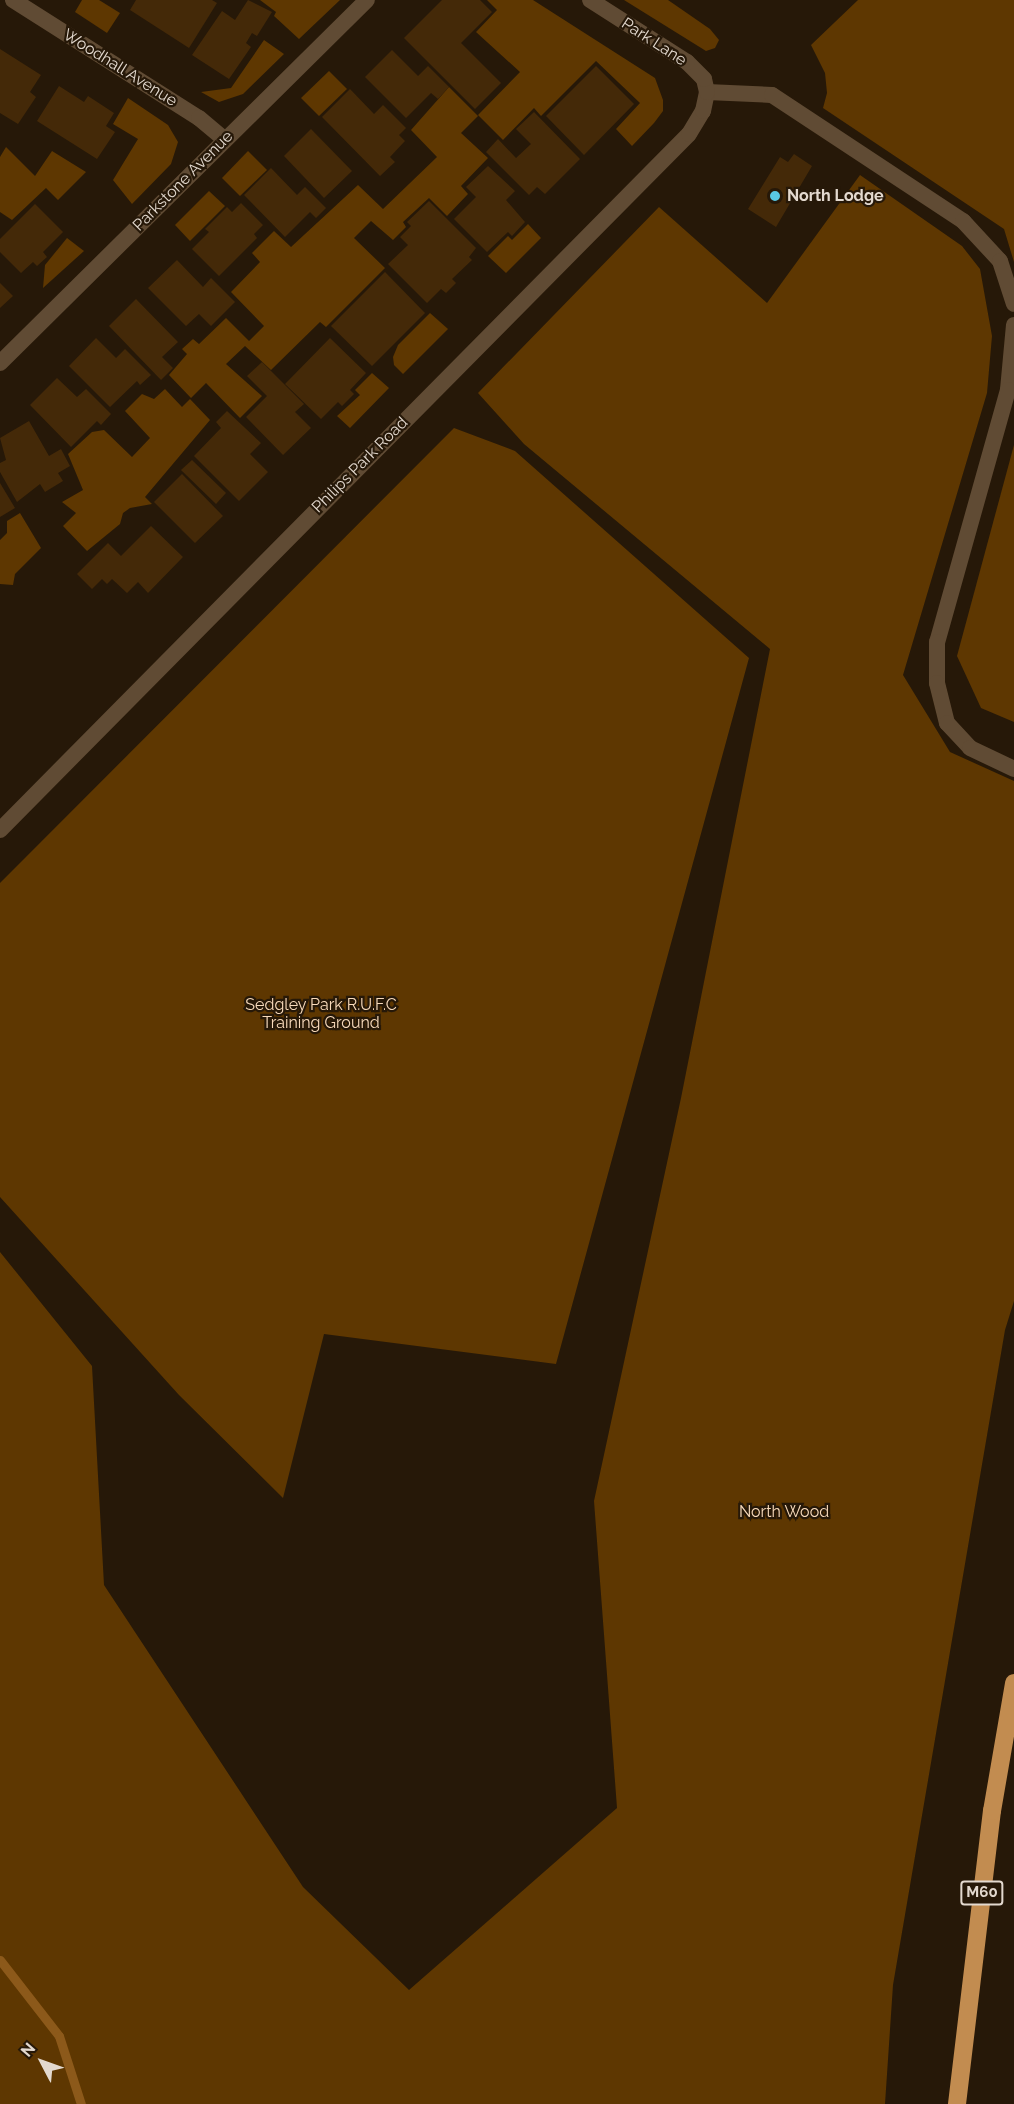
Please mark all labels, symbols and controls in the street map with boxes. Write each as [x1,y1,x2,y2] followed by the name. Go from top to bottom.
[618,14,690,70] street label: Park Lane
[59,25,181,111] street label: Woodhall Avenue
[129,127,237,235] street label: Parkstone Avenue
[787,186,884,206] place label: North Lodge
[768,189,782,203] marker: North Lodge
[308,413,412,517] street label: Philips Park Road
[245,995,397,1033] park label: Sedgley Park R.U.F.C Training Ground
[739,1502,829,1522] park label: North Wood
[960,1881,1004,1905] road number: M60
[12,2032,72,2092] north arrow
[17,2039,39,2061] text: N

